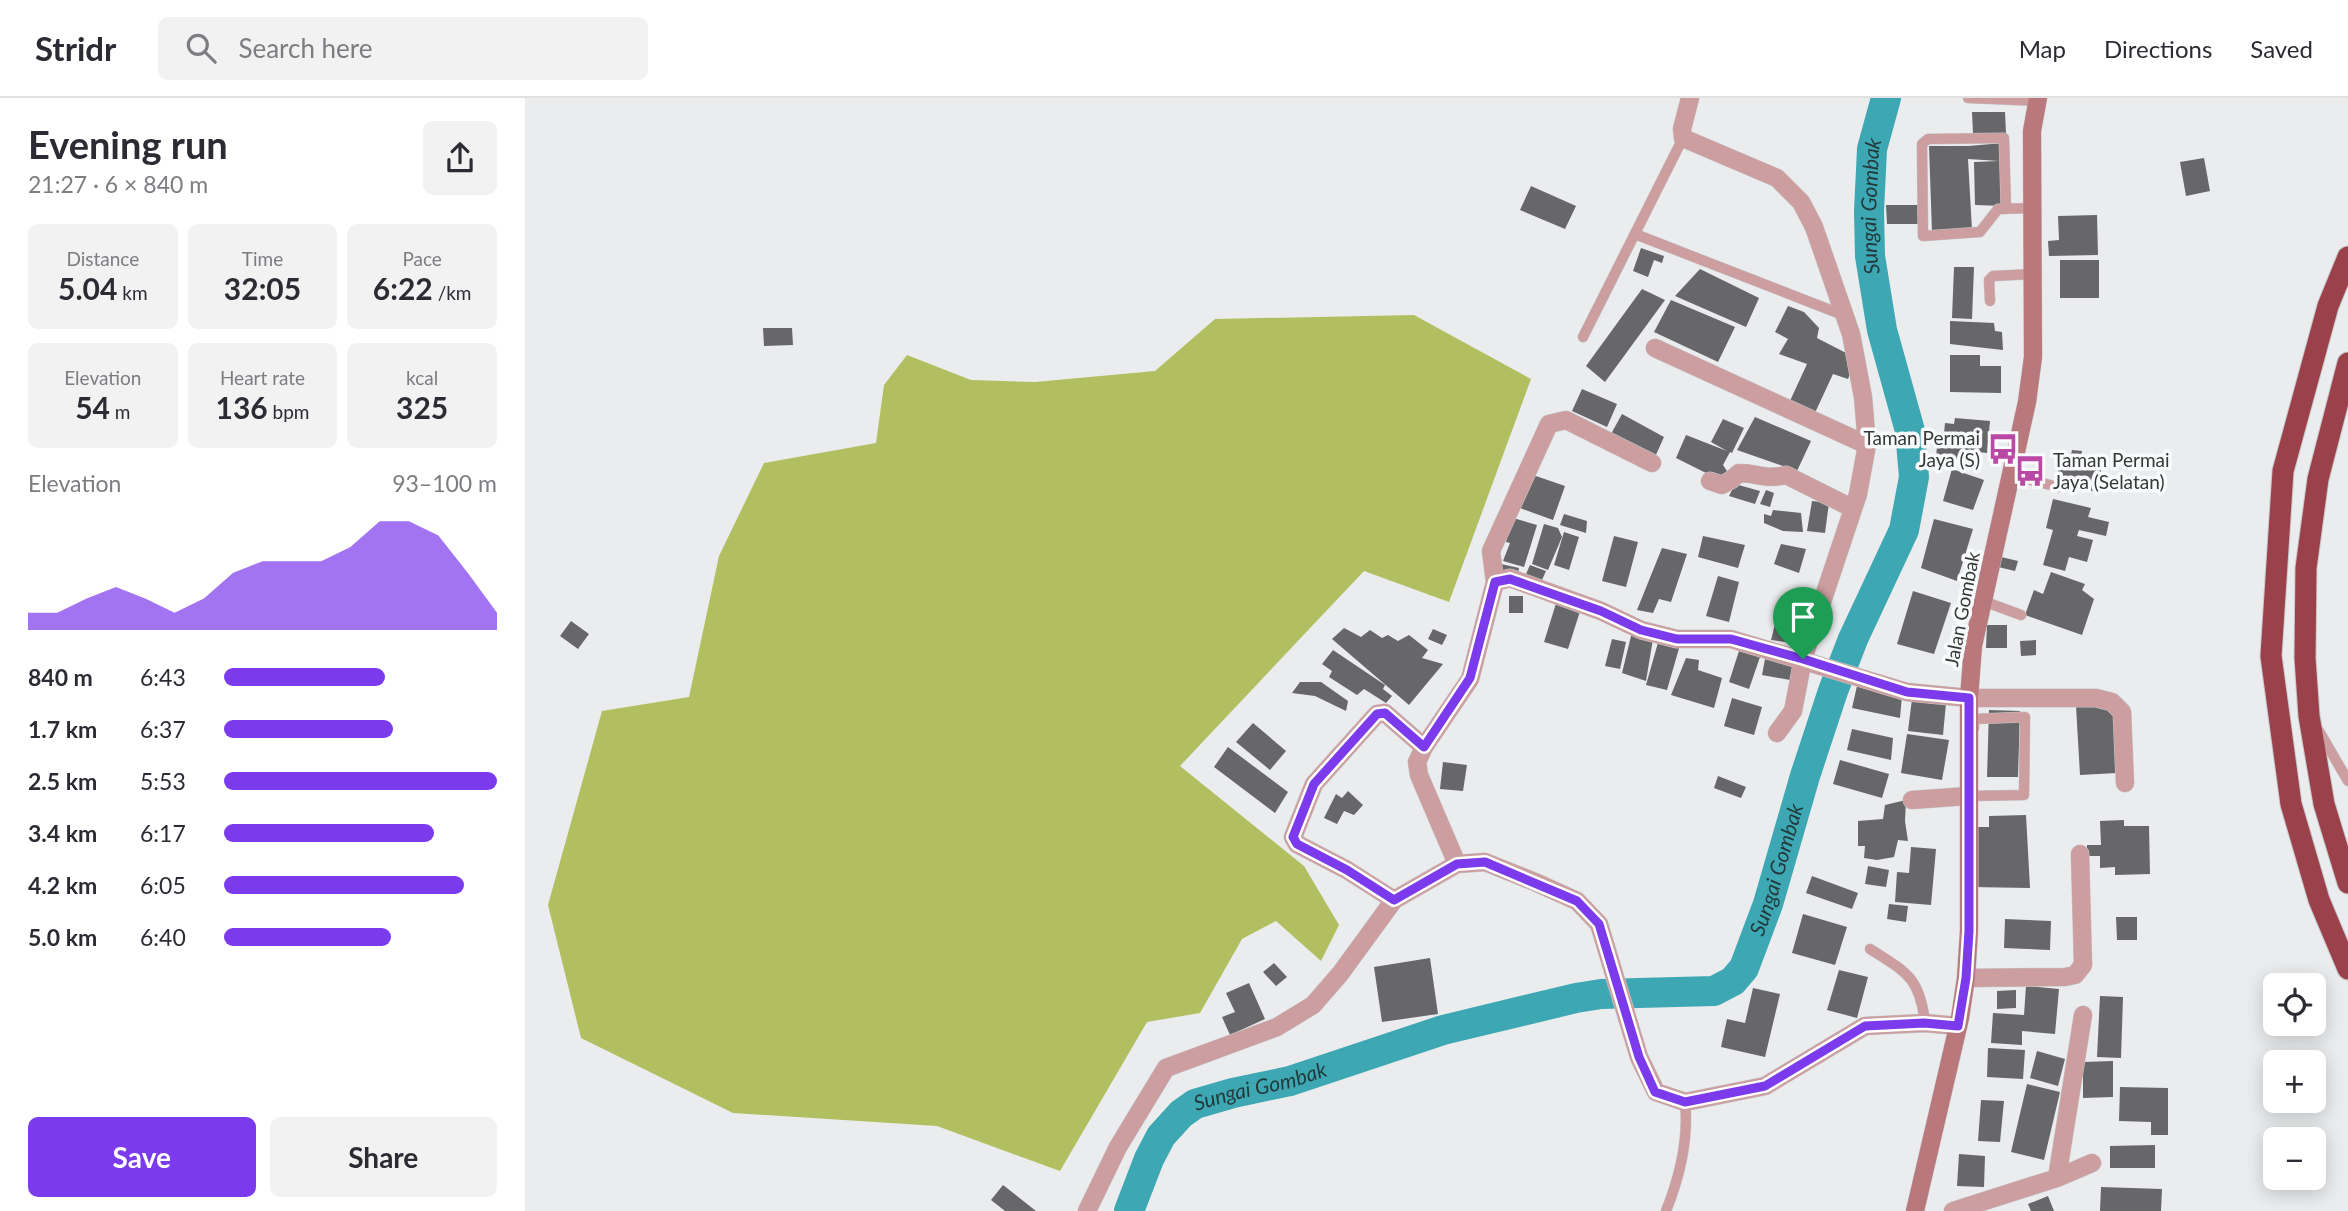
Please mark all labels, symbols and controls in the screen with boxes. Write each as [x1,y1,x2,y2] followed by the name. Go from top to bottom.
[158,17,648,80] search box
[35,28,116,68] text: Stridr
[182,29,220,67] icon: search
[238,32,372,64] text: Search here
[2019,34,2066,63] text: Map
[2104,34,2212,63] text: Directions
[2250,34,2313,63] text: Saved
[28,121,228,167] text: Evening run
[423,121,497,195] button: share
[1855,134,1886,277] water label: Sungai Gombak
[28,170,208,198] text: 21:27 · 6 × 840 m
[66,247,139,270] text: Distance
[242,247,283,270] text: Time
[402,247,442,270] text: Pace
[58,270,117,306] text: 5.04
[224,270,301,306] text: 32:05
[373,270,433,306] text: 6:22
[117,281,148,304] text: km
[433,281,472,304] text: /km
[64,366,141,389] text: Elevation
[220,366,305,389] text: Heart rate
[406,366,438,389] text: kcal
[75,389,110,425] text: 54
[216,389,268,425] text: 136
[396,389,448,425] text: 325
[110,400,130,423] text: m
[268,400,309,423] text: bpm
[1863,426,1980,471] place label: Taman Permai Jaya (S)
[1986,432,2020,466] bus stop icon: Taman Permai Jaya (S)
[2053,448,2170,493] place label: Taman Permai Jaya (Selatan)
[2013,454,2047,488] bus stop icon: Taman Permai Jaya (Selatan)
[28,469,121,497] text: Elevation
[392,469,497,497] text: 93–100 m
[1939,549,1984,668] street label: Jalan Gombak
[1773,587,1833,659] pin
[1784,598,1822,636] icon: arrive
[28,663,93,691] text: 840 m
[140,663,186,691] text: 6:43
[28,715,97,743] text: 1.7 km
[140,715,186,743] text: 6:37
[28,767,97,795] text: 2.5 km
[140,767,186,795] text: 5:53
[1743,800,1808,939] water label: Sungai Gombak
[28,819,97,847] text: 3.4 km
[140,819,186,847] text: 6:17
[28,871,97,899] text: 4.2 km
[140,871,186,899] text: 6:05
[28,923,97,951] text: 5.0 km
[140,923,186,951] text: 6:40
[2263,973,2326,1190] map controls
[2263,973,2326,1036] button: locate
[2263,1050,2326,1113] button: +
[1190,1055,1330,1115] water label: Sungai Gombak
[28,1117,256,1197] button: Save
[270,1117,497,1197] button: Share
[2263,1127,2326,1190] button: −

